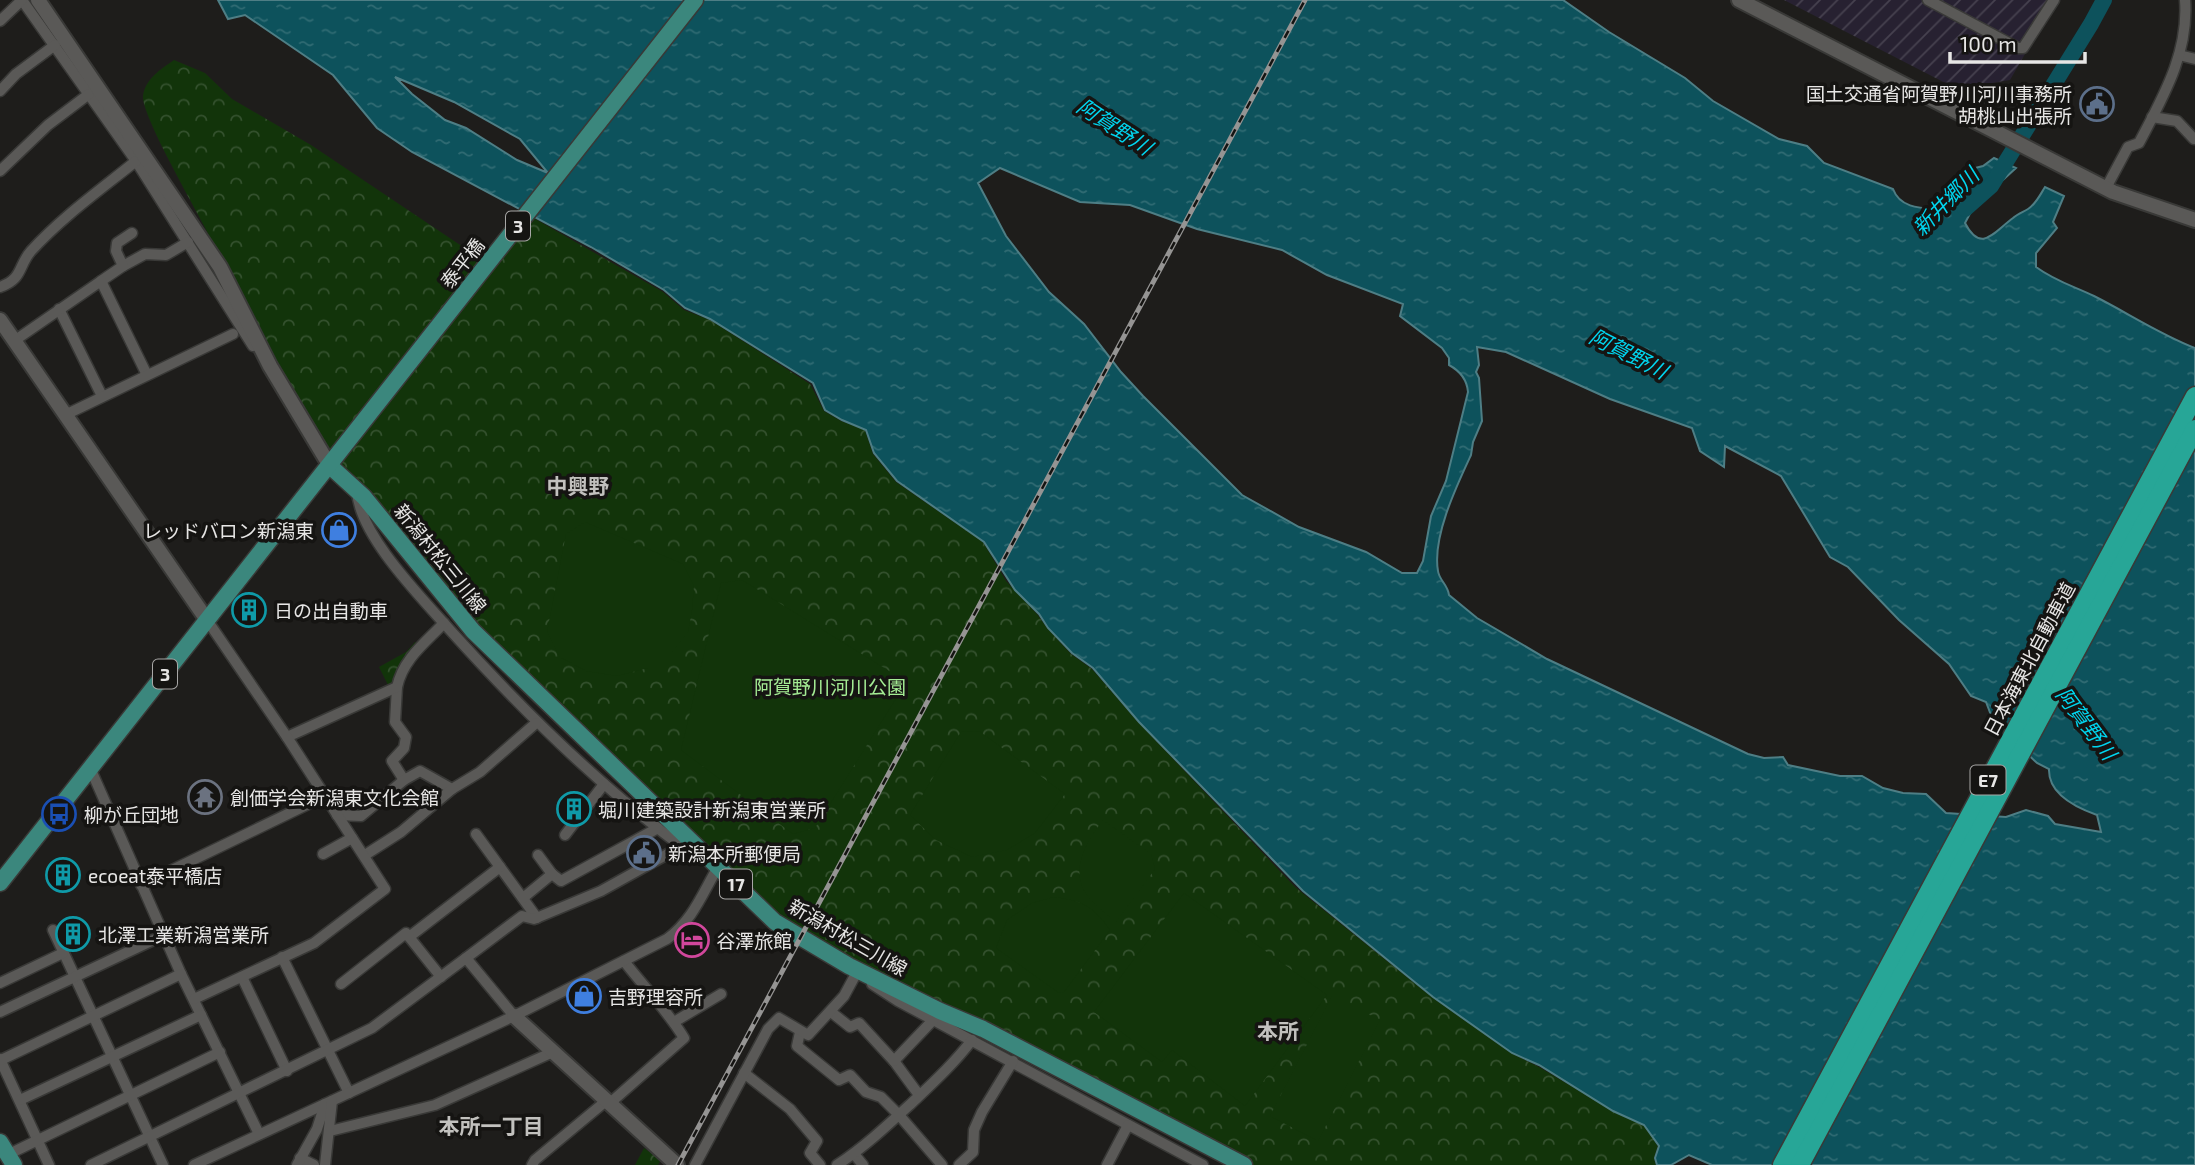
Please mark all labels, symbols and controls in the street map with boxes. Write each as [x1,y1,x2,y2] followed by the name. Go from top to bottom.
[1950,21,2085,65] scale bar
[1960,31,2017,56] text: 100 m
[1806,82,2072,127] place label: 国土交通省阿賀野川河川事務所 胡桃山出張所
[2078,85,2116,123] public building icon: 国土交通省阿賀野川河川事務所 胡桃山出張所
[1073,93,1159,160] water label: 阿賀野川
[1907,161,1985,240] water label: 新井郷川
[506,211,530,240] road number: 3
[435,233,489,293] street label: 泰平橋
[1586,323,1674,384] water label: 阿賀野川
[547,473,610,498] district label: 中興野
[390,499,492,617] street label: 新潟村松三川線
[320,511,358,549] shop icon: レッドバロン新潟東
[143,519,314,542] place label: レッドバロン新潟東
[1979,578,2079,740] street label: 日本海東北自動車道
[230,591,268,629] building icon: 日の出自動車
[274,599,388,622] place label: 日の出自動車
[153,660,177,688] road number: 3
[754,675,906,698] park label: 阿賀野川河川公園
[2052,682,2123,766] water label: 阿賀野川
[1970,766,2006,794] road number: E7
[186,778,224,816] temple icon: 創価学会新潟東文化会館
[230,786,439,809] place label: 創価学会新潟東文化会館
[555,790,593,828] building icon: 堀川建築設計新潟東営業所
[40,795,78,833] bus stop icon: 柳が丘団地
[598,798,826,821] place label: 堀川建築設計新潟東営業所
[84,803,179,826] place label: 柳が丘団地
[625,834,663,872] public building icon: 新潟本所郵便局
[668,842,801,865] place label: 新潟本所郵便局
[44,856,82,894] building icon: ecoeat泰平橋店
[88,864,222,887] place label: ecoeat泰平橋店
[720,870,752,898] road number: 17
[785,894,911,980] street label: 新潟村松三川線
[54,915,92,953] building icon: 北澤工業新潟営業所
[673,921,711,959] hotel icon: 谷澤旅館
[98,923,269,946] place label: 北澤工業新潟営業所
[716,929,792,952] place label: 谷澤旅館
[565,977,603,1015] shop icon: 吉野理容所
[608,985,703,1008] place label: 吉野理容所
[1257,1018,1299,1043] district label: 本所
[439,1113,544,1138] district label: 本所一丁目

